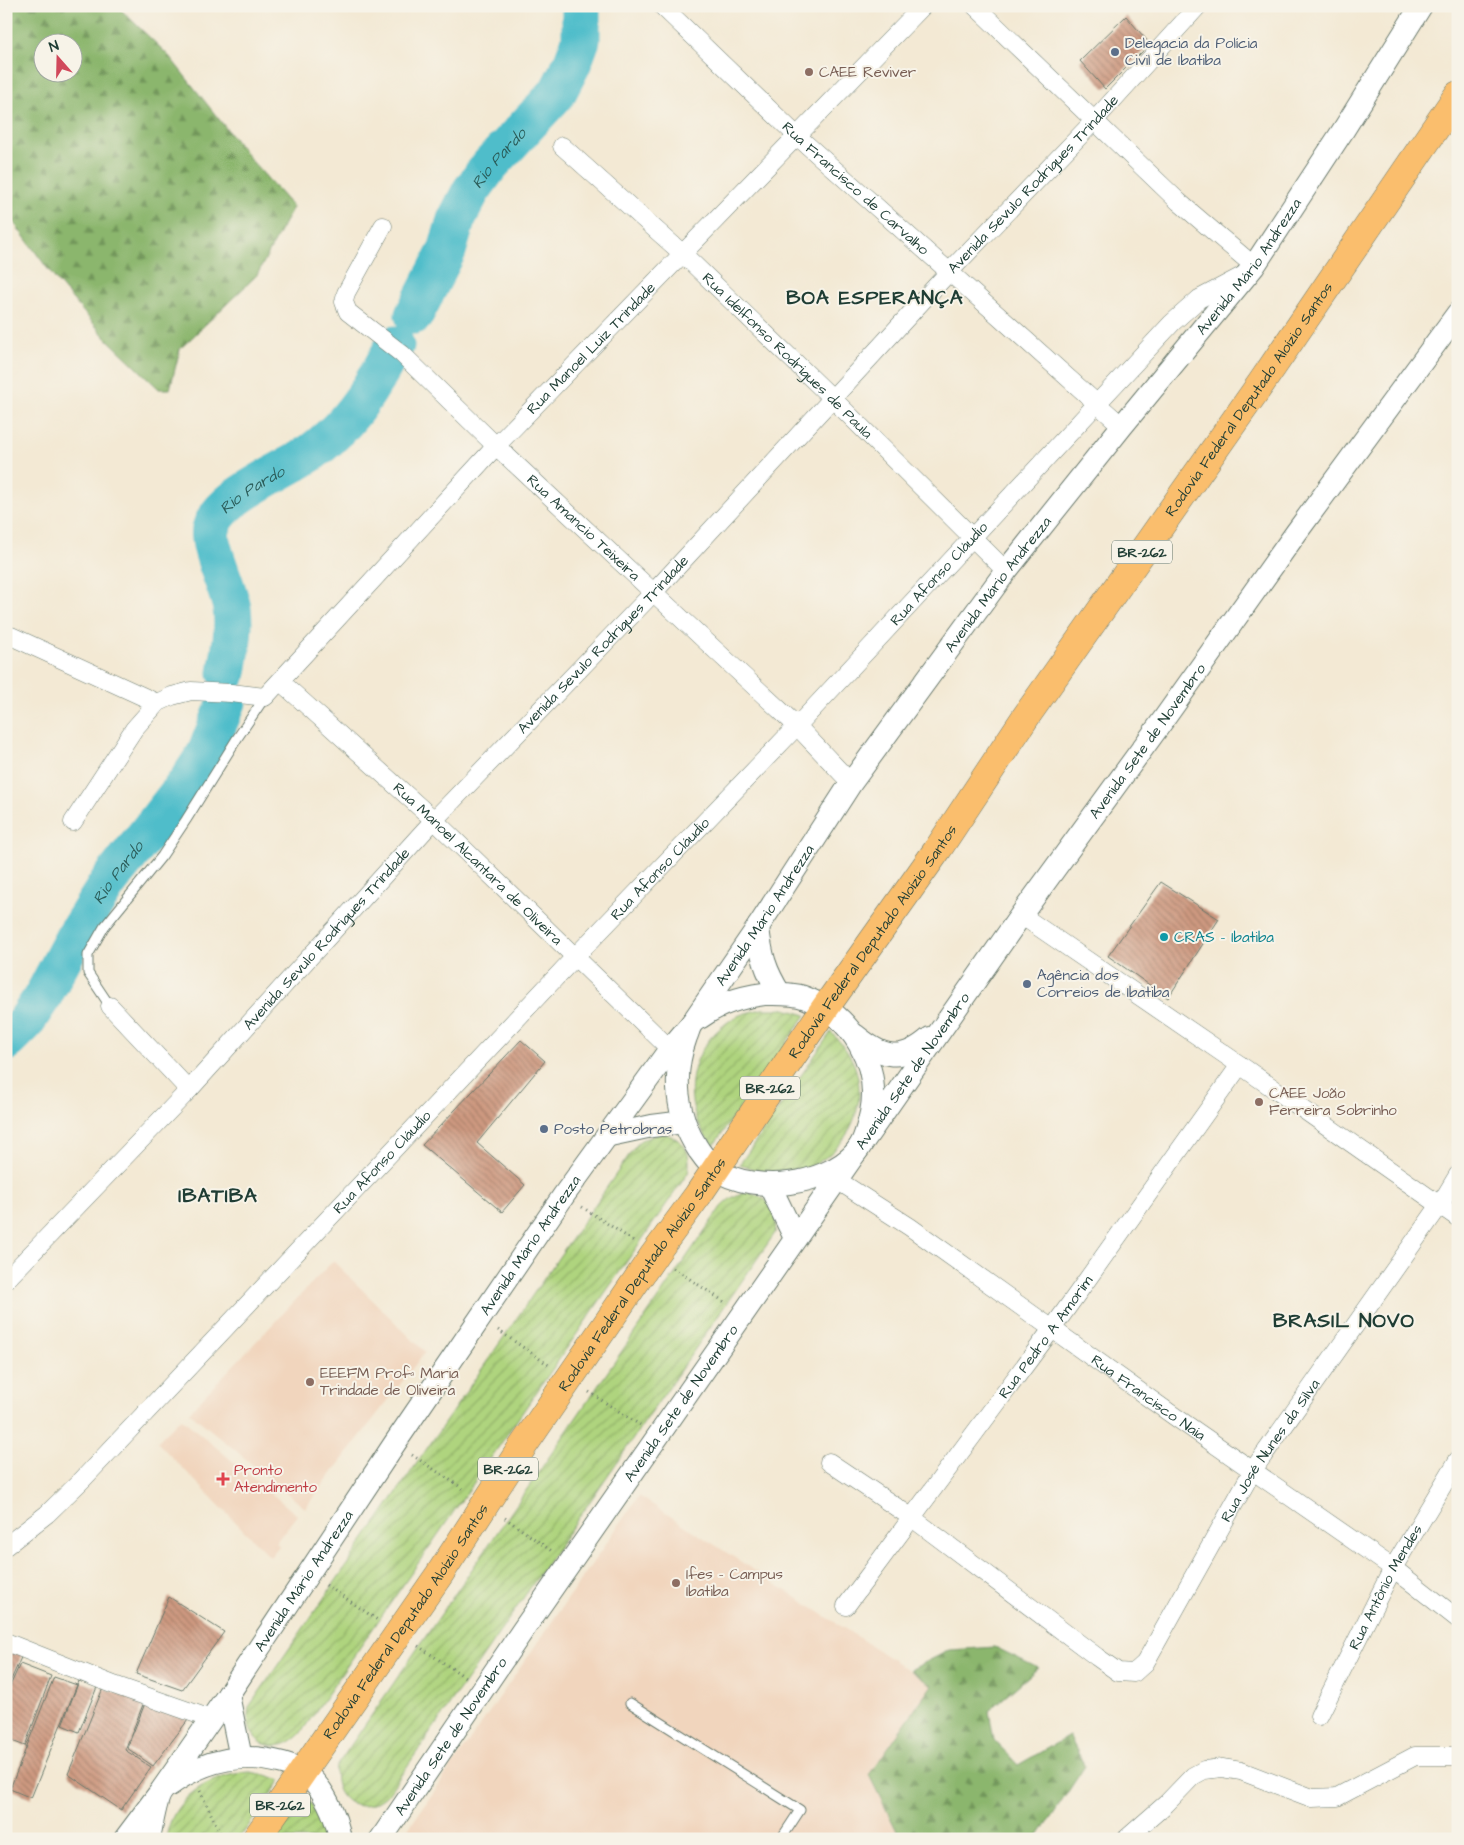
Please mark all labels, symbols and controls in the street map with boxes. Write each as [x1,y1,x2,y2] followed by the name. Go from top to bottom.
[32,32,82,82] north arrow
[1125,33,1258,71] place label: Delegacia da Polícia Civil de Ibatiba
[46,36,62,58] text: N
[1109,46,1121,58] marker: Delegacia da Polícia Civil de Ibatiba
[819,62,916,83] place label: CAEE Reviver
[803,66,815,78] marker: CAEE Reviver
[943,91,1124,278] street label: Avenida Sevulo Rodrigues Trindade
[777,117,934,261] street label: Rua Francisco de Carvalho
[467,123,532,193] water label: Rio Pardo
[1191,194,1307,340] street label: Avenida Mário Andrezza
[697,268,877,444] street label: Rua Idelfonso Rodrigues de Paula
[522,278,661,419] street label: Rua Manoel Luiz Trindade
[1160,278,1338,521] street label: Rodovia Federal Deputado Aloízio Santos
[786,284,964,312] district label: BOA ESPERANÇA
[215,460,289,519] water label: Rio Pardo
[522,470,645,586] street label: Rua Amancio Teixeira
[940,512,1057,657] street label: Avenida Mário Andrezza
[885,517,993,631] street label: Rua Afonso Cláudio
[1112,540,1172,564] road number: BR-262
[513,551,694,739] street label: Avenida Sevulo Rodrigues Trindade
[1084,659,1211,823] street label: Avenida Sete de Novembro
[388,778,567,950] street label: Rua Manoel Alcantara de Oliveira
[606,813,715,925] street label: Rua Afonso Cláudio
[784,820,962,1063] street label: Rodovia Federal Deputado Aloízio Santos
[88,836,150,909] water label: Rio Pardo
[711,840,820,990] street label: Avenida Mário Andrezza
[238,843,415,1035] street label: Avenida Sevulo Rodrigues Trindade
[1174,927,1274,948] place label: CRAS - Ibatiba
[1158,931,1170,943] marker: CRAS - Ibatiba
[1037,965,1170,1003] place label: Agência dos Correios de Ibatiba
[1021,978,1033,990] marker: Agência dos Correios de Ibatiba
[851,988,975,1154] street label: Avenida Sete de Novembro
[740,1076,800,1100] road number: BR-262
[1269,1083,1397,1121] place label: CAEE João Ferreira Sobrinho
[1253,1096,1265,1108] marker: CAEE João Ferreira Sobrinho
[328,1105,437,1219] street label: Rua Afonso Cláudio
[554,1119,673,1140] place label: Posto Petrobras
[538,1123,550,1135] marker: Posto Petrobras
[553,1153,732,1396] street label: Rodovia Federal Deputado Aloízio Santos
[475,1171,586,1320] street label: Avenida Mário Andrezza
[178,1182,258,1210] district label: IBATIBA
[994,1271,1098,1403] street label: Rua Pedro A Amorim
[1273,1307,1415,1335] district label: BRASIL NOVO
[619,1320,744,1486] street label: Avenida Sete de Novembro
[1087,1350,1210,1446] street label: Rua Francisco Naia
[320,1363,459,1401] place label: EEEFM Profª Maria Trindade de Oliveira
[1216,1375,1325,1526] street label: Rua José Nunes da Silva
[304,1376,316,1388] marker: EEEFM Profª Maria Trindade de Oliveira
[478,1458,538,1480] road number: BR-262
[234,1460,318,1498] place label: Pronto Atendimento
[216,1472,230,1486] marker: Pronto Atendimento
[318,1499,494,1744] street label: Rodovia Federal Deputado Aloízio Santos
[250,1506,359,1656] street label: Avenida Mário Andrezza
[1344,1520,1428,1654] street label: Rua Antônio Mendes
[686,1564,783,1602] place label: Ifes - Campus Ibatiba
[670,1577,682,1589] marker: Ifes - Campus Ibatiba
[390,1653,513,1820] street label: Avenida Sete de Novembro
[250,1794,310,1816] road number: BR-262

